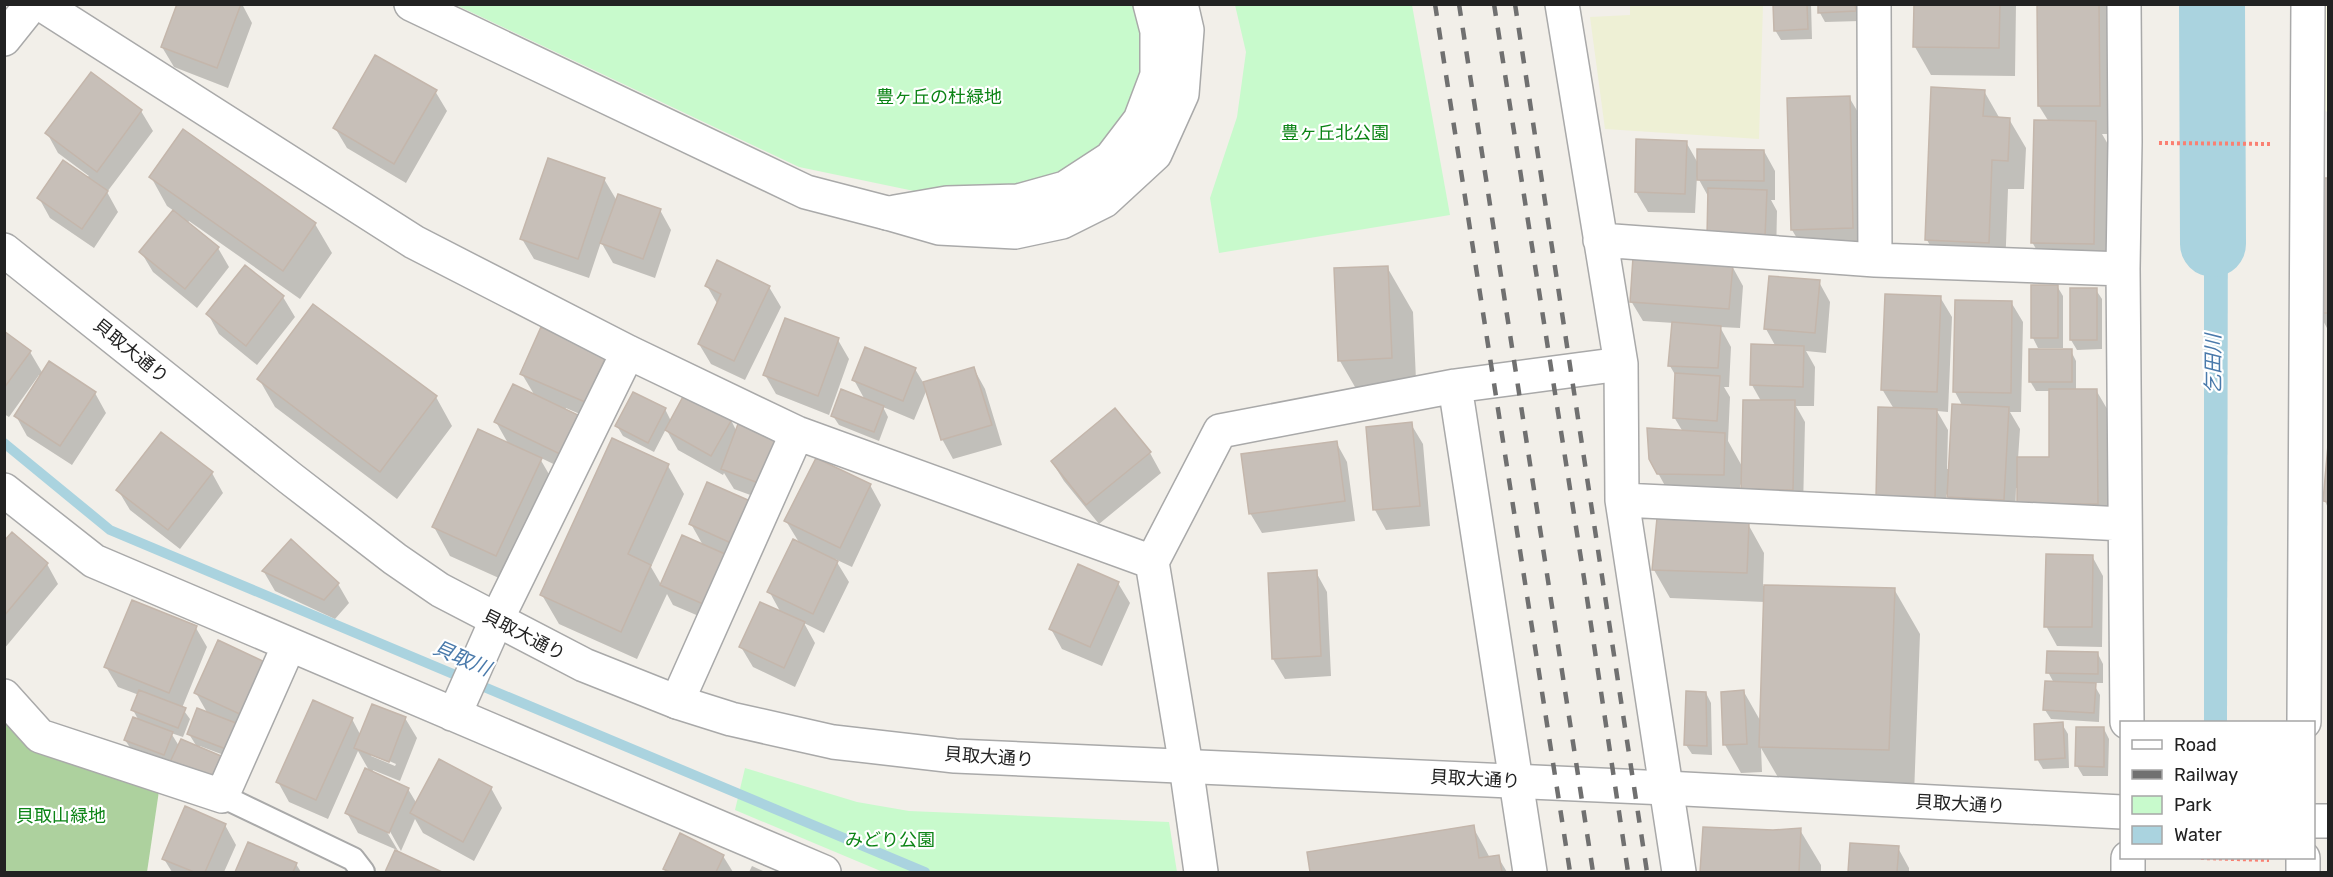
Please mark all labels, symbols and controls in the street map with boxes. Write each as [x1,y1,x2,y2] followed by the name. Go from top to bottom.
[876,86,1002,108] park label: 豊ヶ丘の杜緑地
[1281,122,1389,144] park label: 豊ヶ丘北公園
[89,314,173,388] street label: 貝取大通り
[2201,332,2225,394] water label: 乞田川
[479,605,569,665] street label: 貝取大通り
[430,635,496,682] water label: 貝取川
[2120,721,2315,859] legend
[2174,734,2217,756] text: Road
[943,743,1035,771] street label: 貝取大通り
[2174,764,2238,786] text: Railway
[1429,766,1521,792] street label: 貝取大通り
[1914,791,2006,817] street label: 貝取大通り
[2174,794,2212,816] text: Park
[16,805,106,827] park label: 貝取山緑地
[2174,824,2222,846] text: Water
[845,829,935,851] park label: みどり公園

